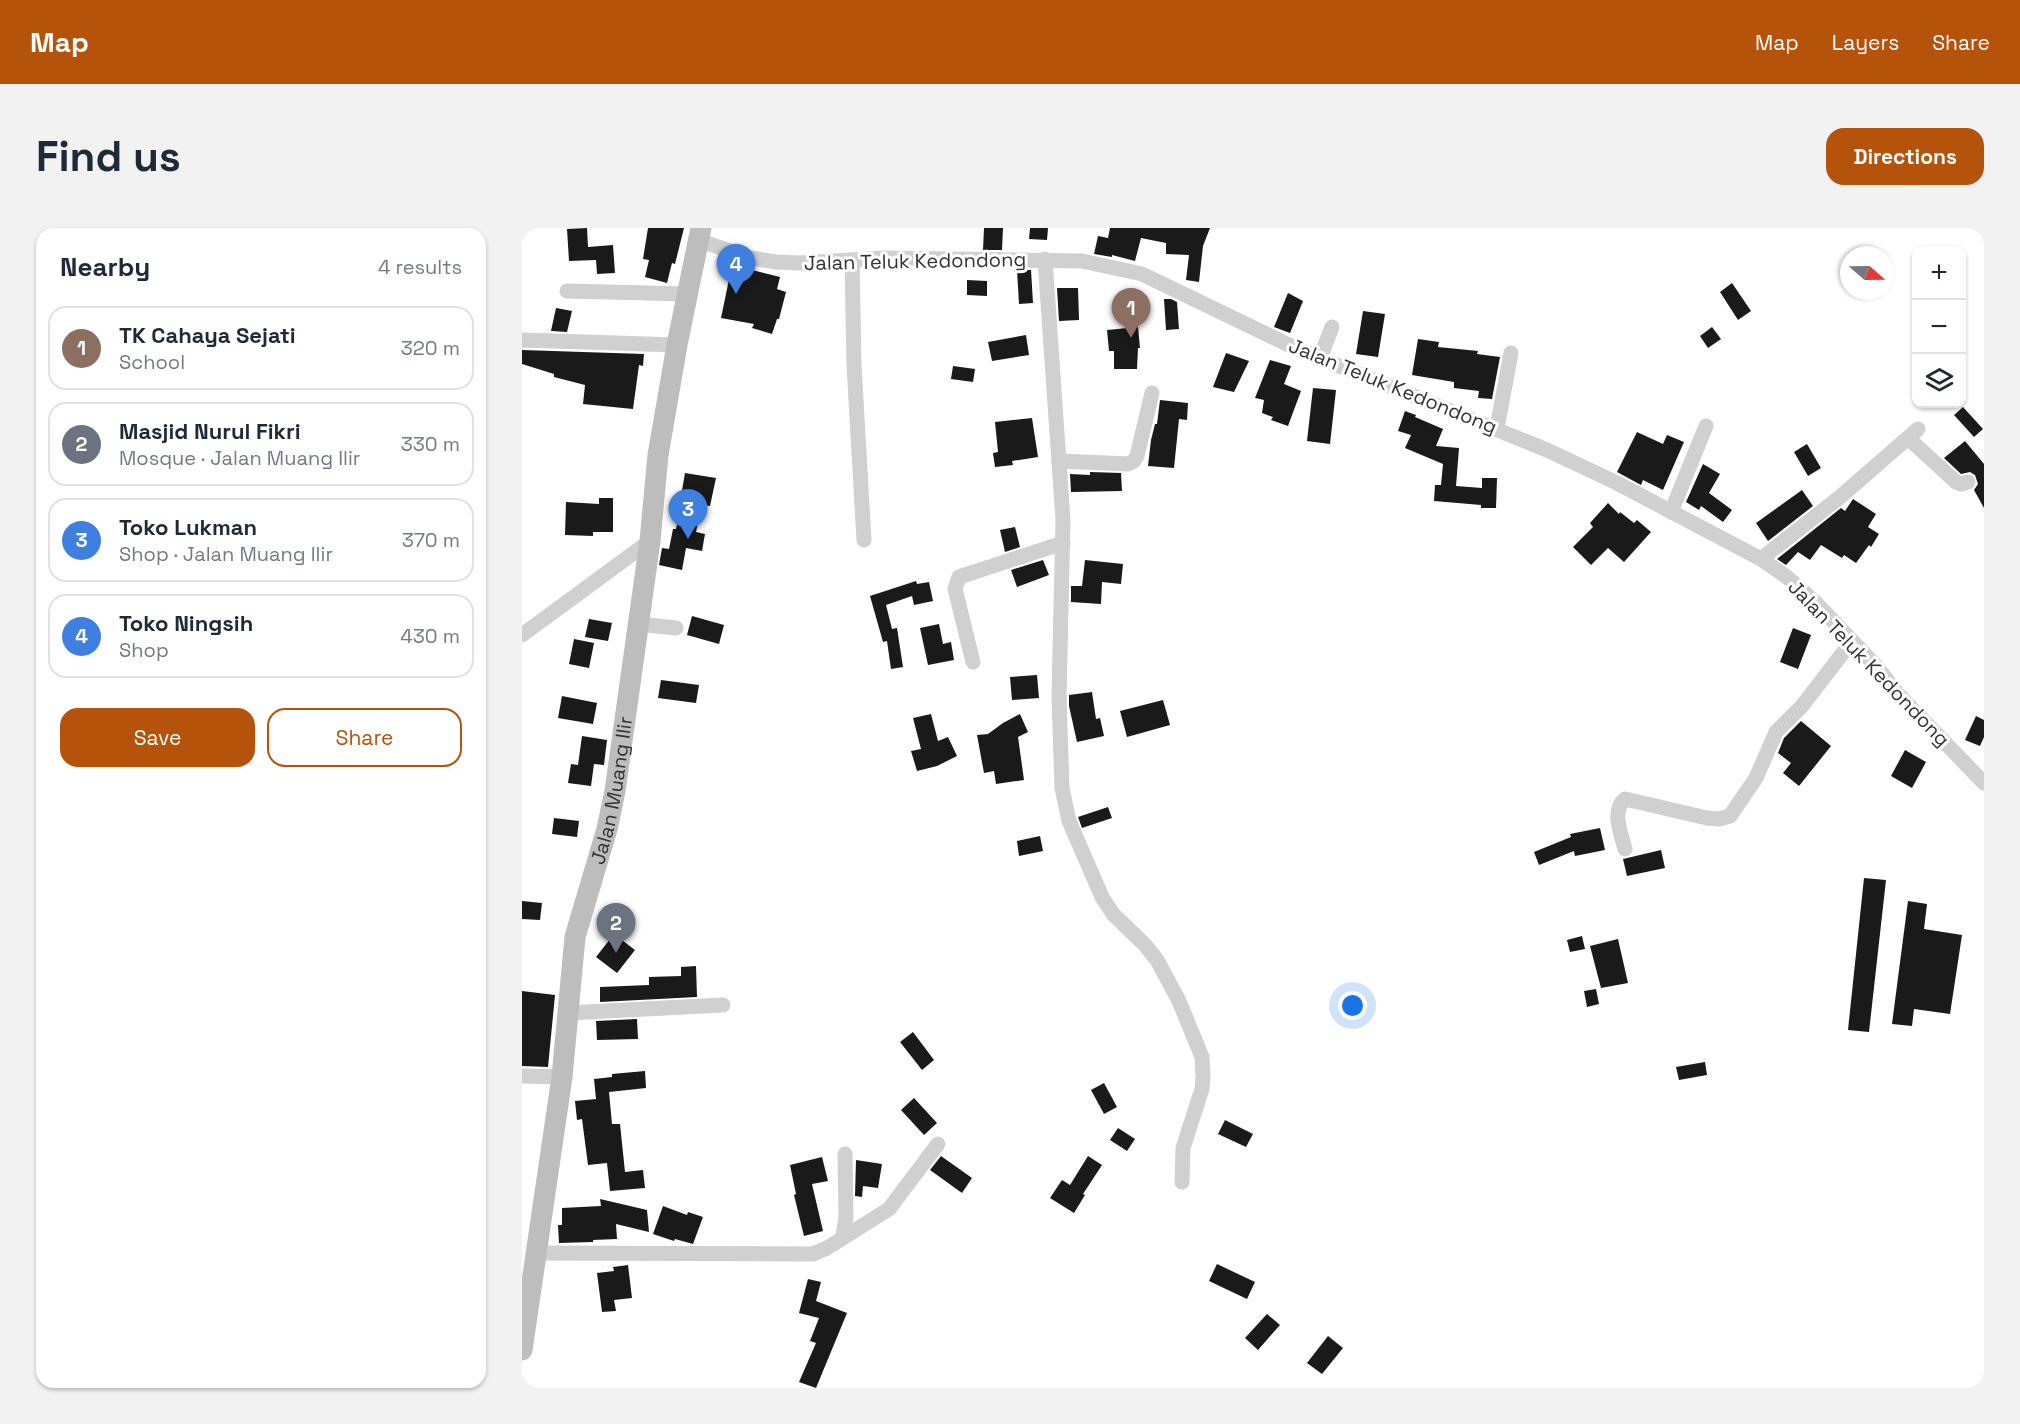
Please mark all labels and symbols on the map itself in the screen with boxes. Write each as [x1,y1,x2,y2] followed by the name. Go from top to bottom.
[716,244,756,294] pin: 4
[804,246,1026,276] street label: Jalan Teluk Kedondong
[1840,246,1894,300] north arrow
[1112,288,1150,338] pin: 1
[1285,332,1501,440] street label: Jalan Teluk Kedondong
[668,490,708,539] pin: 3
[1782,574,1956,752] street label: Jalan Teluk Kedondong
[584,715,638,867] street label: Jalan Muang Ilir
[596,904,635,953] pin: 2
[1338,991,1367,1020] your location

